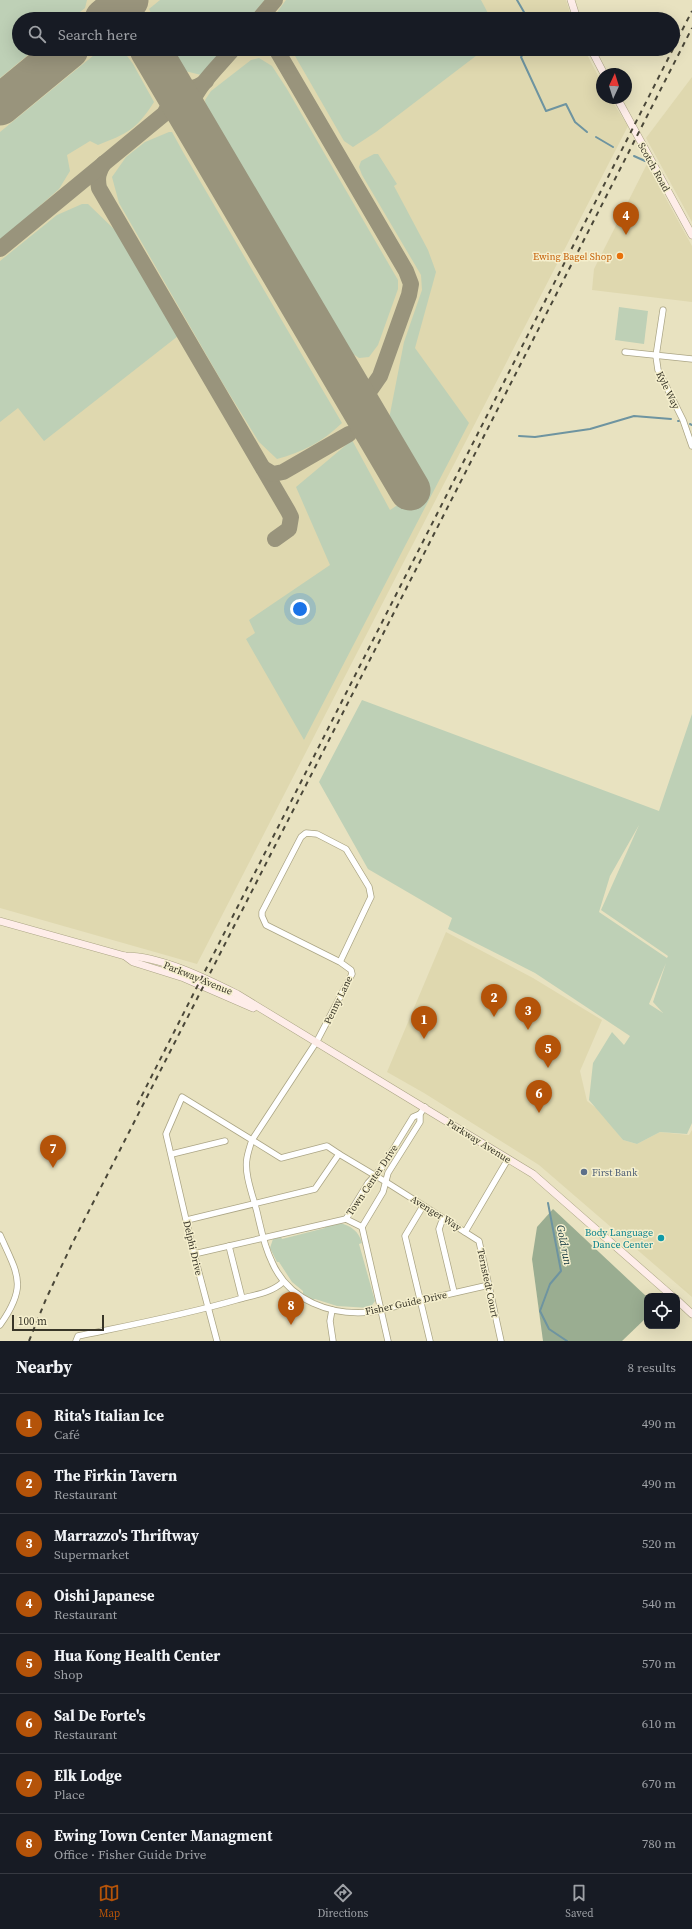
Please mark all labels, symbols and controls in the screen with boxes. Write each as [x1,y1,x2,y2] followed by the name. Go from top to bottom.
[12,12,680,56] search box
[26,23,48,45] icon: search
[58,24,137,45] text: Search here
[596,68,632,104] north arrow
[635,140,673,194] street label: Scotch Road
[613,202,639,235] pin: 4
[533,250,612,263] place label: Ewing Bagel Shop
[615,251,625,261] marker: Ewing Bagel Shop
[653,369,683,412] street label: Kyle Way
[290,599,310,619] your location
[162,958,234,998] street label: Parkway Avenue
[321,974,355,1026] street label: Penny Lane
[481,984,507,1017] pin: 2
[515,997,541,1030] pin: 3
[411,1006,437,1039] pin: 1
[535,1035,561,1068] pin: 5
[526,1080,552,1113] pin: 6
[444,1116,514,1166] street label: Parkway Avenue
[40,1135,66,1168] pin: 7
[343,1142,401,1218] street label: Town Center Drive
[592,1166,638,1179] place label: First Bank
[579,1167,589,1177] marker: First Bank
[408,1192,465,1234] street label: Avenger Way
[180,1219,206,1277] street label: Delphi Drive
[553,1224,575,1267] water label: Gold run
[585,1226,654,1251] place label: Body Language Dance Center
[656,1233,666,1243] marker: Body Language Dance Center
[474,1247,502,1319] street label: Ternstedt Court
[364,1288,448,1318] street label: Fisher Guide Drive
[278,1292,304,1325] pin: 8
[644,1293,680,1329] map controls
[644,1293,680,1329] button: locate
[12,1313,104,1332] scale bar
[18,1314,47,1329] text: 100 m
[16,1355,72,1379] text: Nearby
[628,1359,676,1376] text: 8 results
[54,1405,164,1426] text: Rita's Italian Ice
[25,1415,33,1432] text: 1
[642,1415,676,1432] text: 490 m
[54,1426,80,1443] text: Café
[54,1465,177,1486] text: The Firkin Tavern
[25,1475,33,1492] text: 2
[642,1475,676,1492] text: 490 m
[54,1486,117,1503] text: Restaurant
[54,1525,199,1546] text: Marrazzo's Thriftway
[25,1535,33,1552] text: 3
[642,1535,676,1552] text: 520 m
[54,1546,129,1563] text: Supermarket
[54,1585,155,1606] text: Oishi Japanese
[25,1595,33,1612] text: 4
[642,1595,676,1612] text: 540 m
[54,1606,117,1623] text: Restaurant
[54,1645,220,1666] text: Hua Kong Health Center
[25,1655,33,1672] text: 5
[642,1655,676,1672] text: 570 m
[54,1666,83,1683] text: Shop
[54,1705,146,1726] text: Sal De Forte's
[25,1715,33,1732] text: 6
[642,1715,676,1732] text: 610 m
[54,1726,117,1743] text: Restaurant
[54,1765,122,1786] text: Elk Lodge
[25,1775,33,1792] text: 7
[642,1775,676,1792] text: 670 m
[54,1786,85,1803] text: Place
[54,1825,272,1846] text: Ewing Town Center Managment
[25,1835,33,1852] text: 8
[642,1835,676,1852] text: 780 m
[54,1846,206,1863] text: Office · Fisher Guide Drive
[98,1882,120,1921] tab: Map
[317,1882,368,1921] tab: Directions
[565,1882,594,1921] tab: Saved

